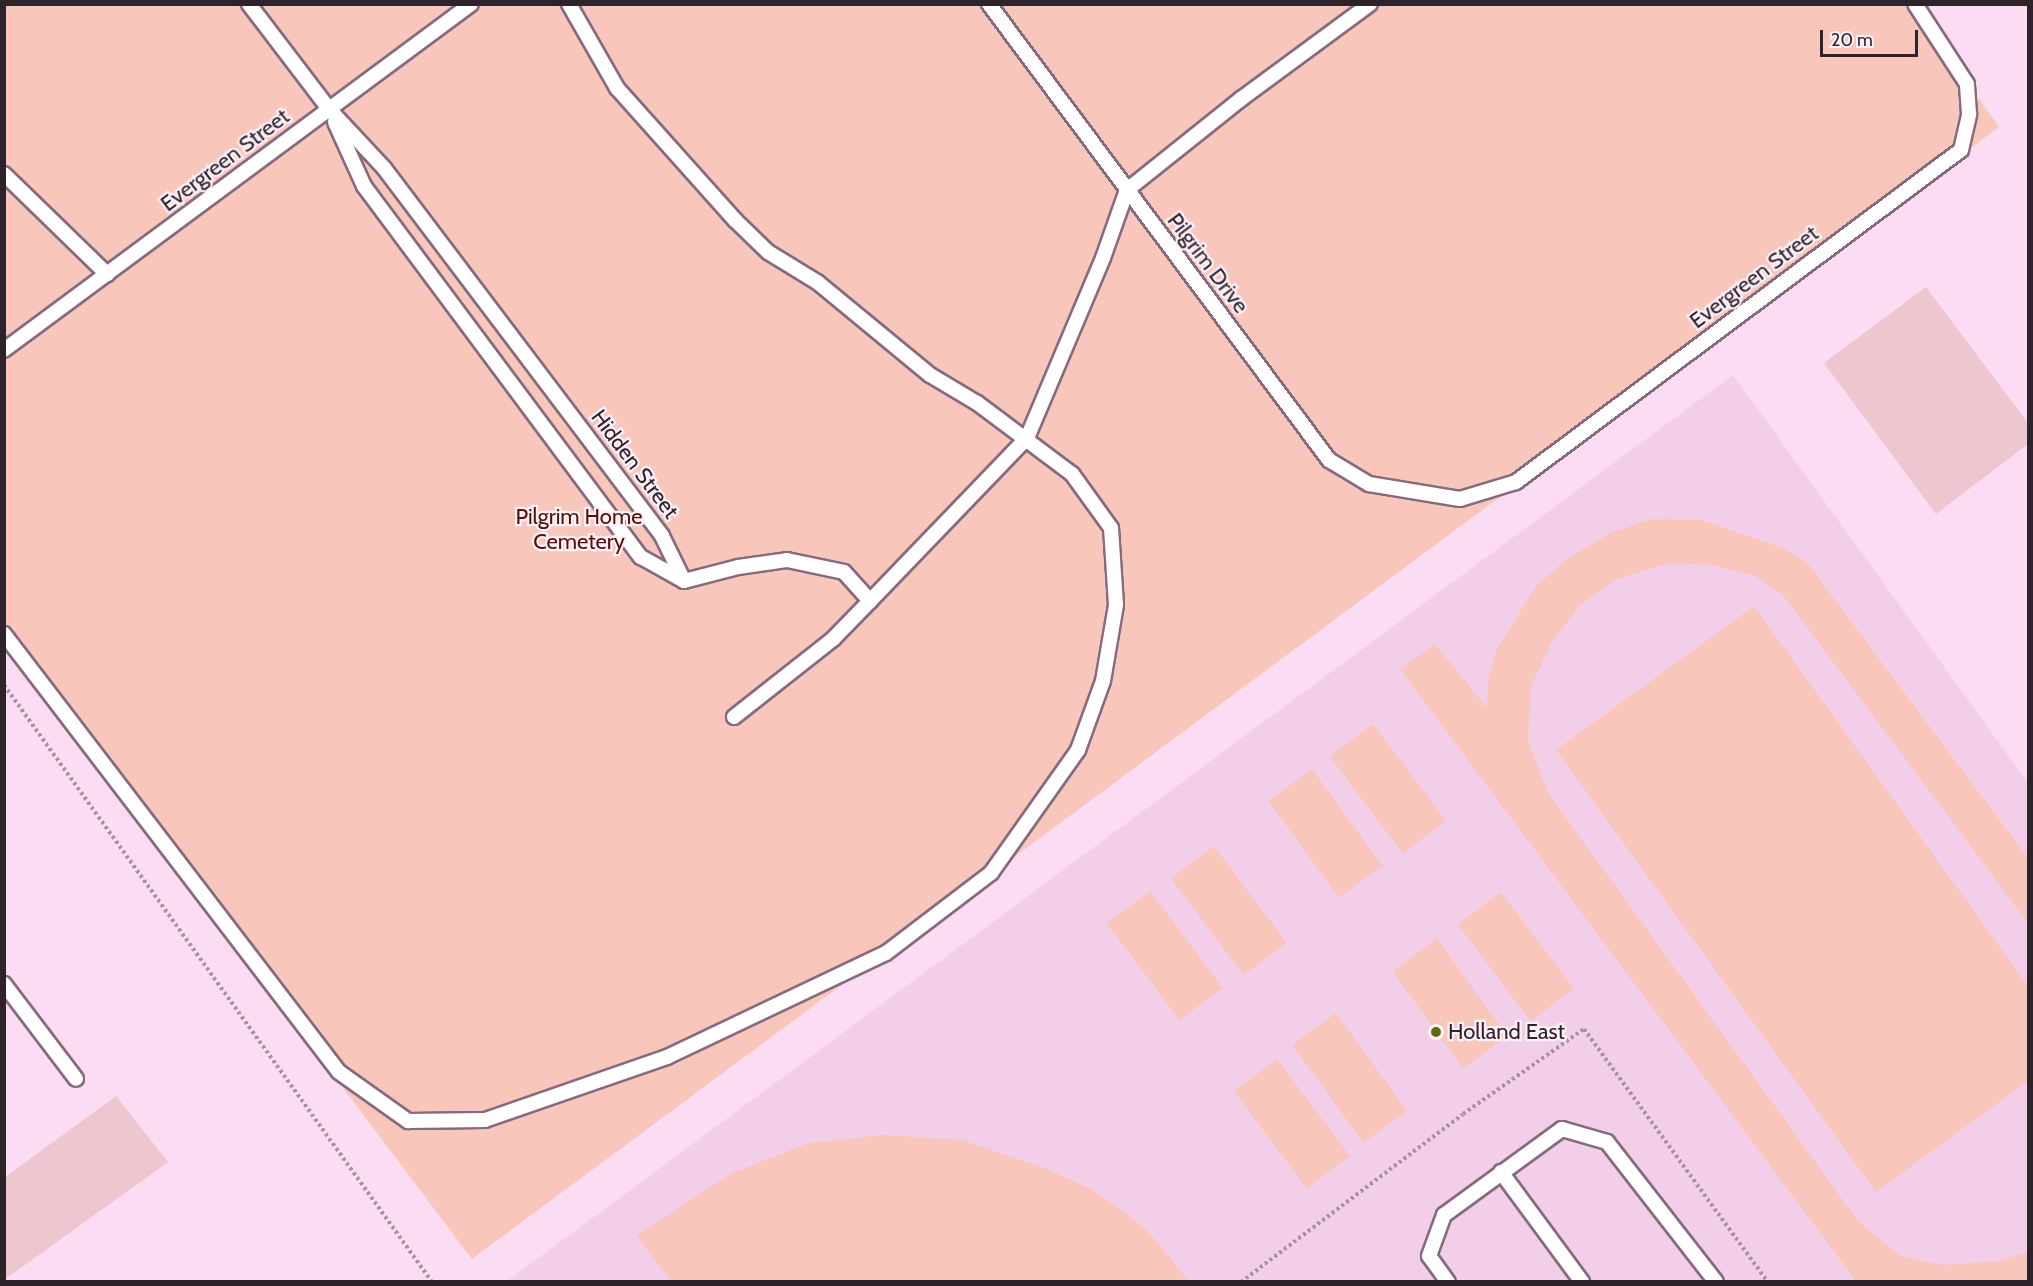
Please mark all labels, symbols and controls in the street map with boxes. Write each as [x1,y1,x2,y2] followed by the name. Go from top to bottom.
[1823,18,1920,56] scale bar
[1831,29,1873,51] text: 20 m
[155,103,295,217] street label: Evergreen Street
[1162,208,1254,318] street label: Pilgrim Drive
[1684,220,1824,334] street label: Evergreen Street
[585,404,685,524] street label: Hidden Street
[515,503,643,554] park label: Pilgrim Home Cemetery
[1448,1019,1565,1045] place label: Holland East
[1429,1025,1443,1039] marker: Holland East

